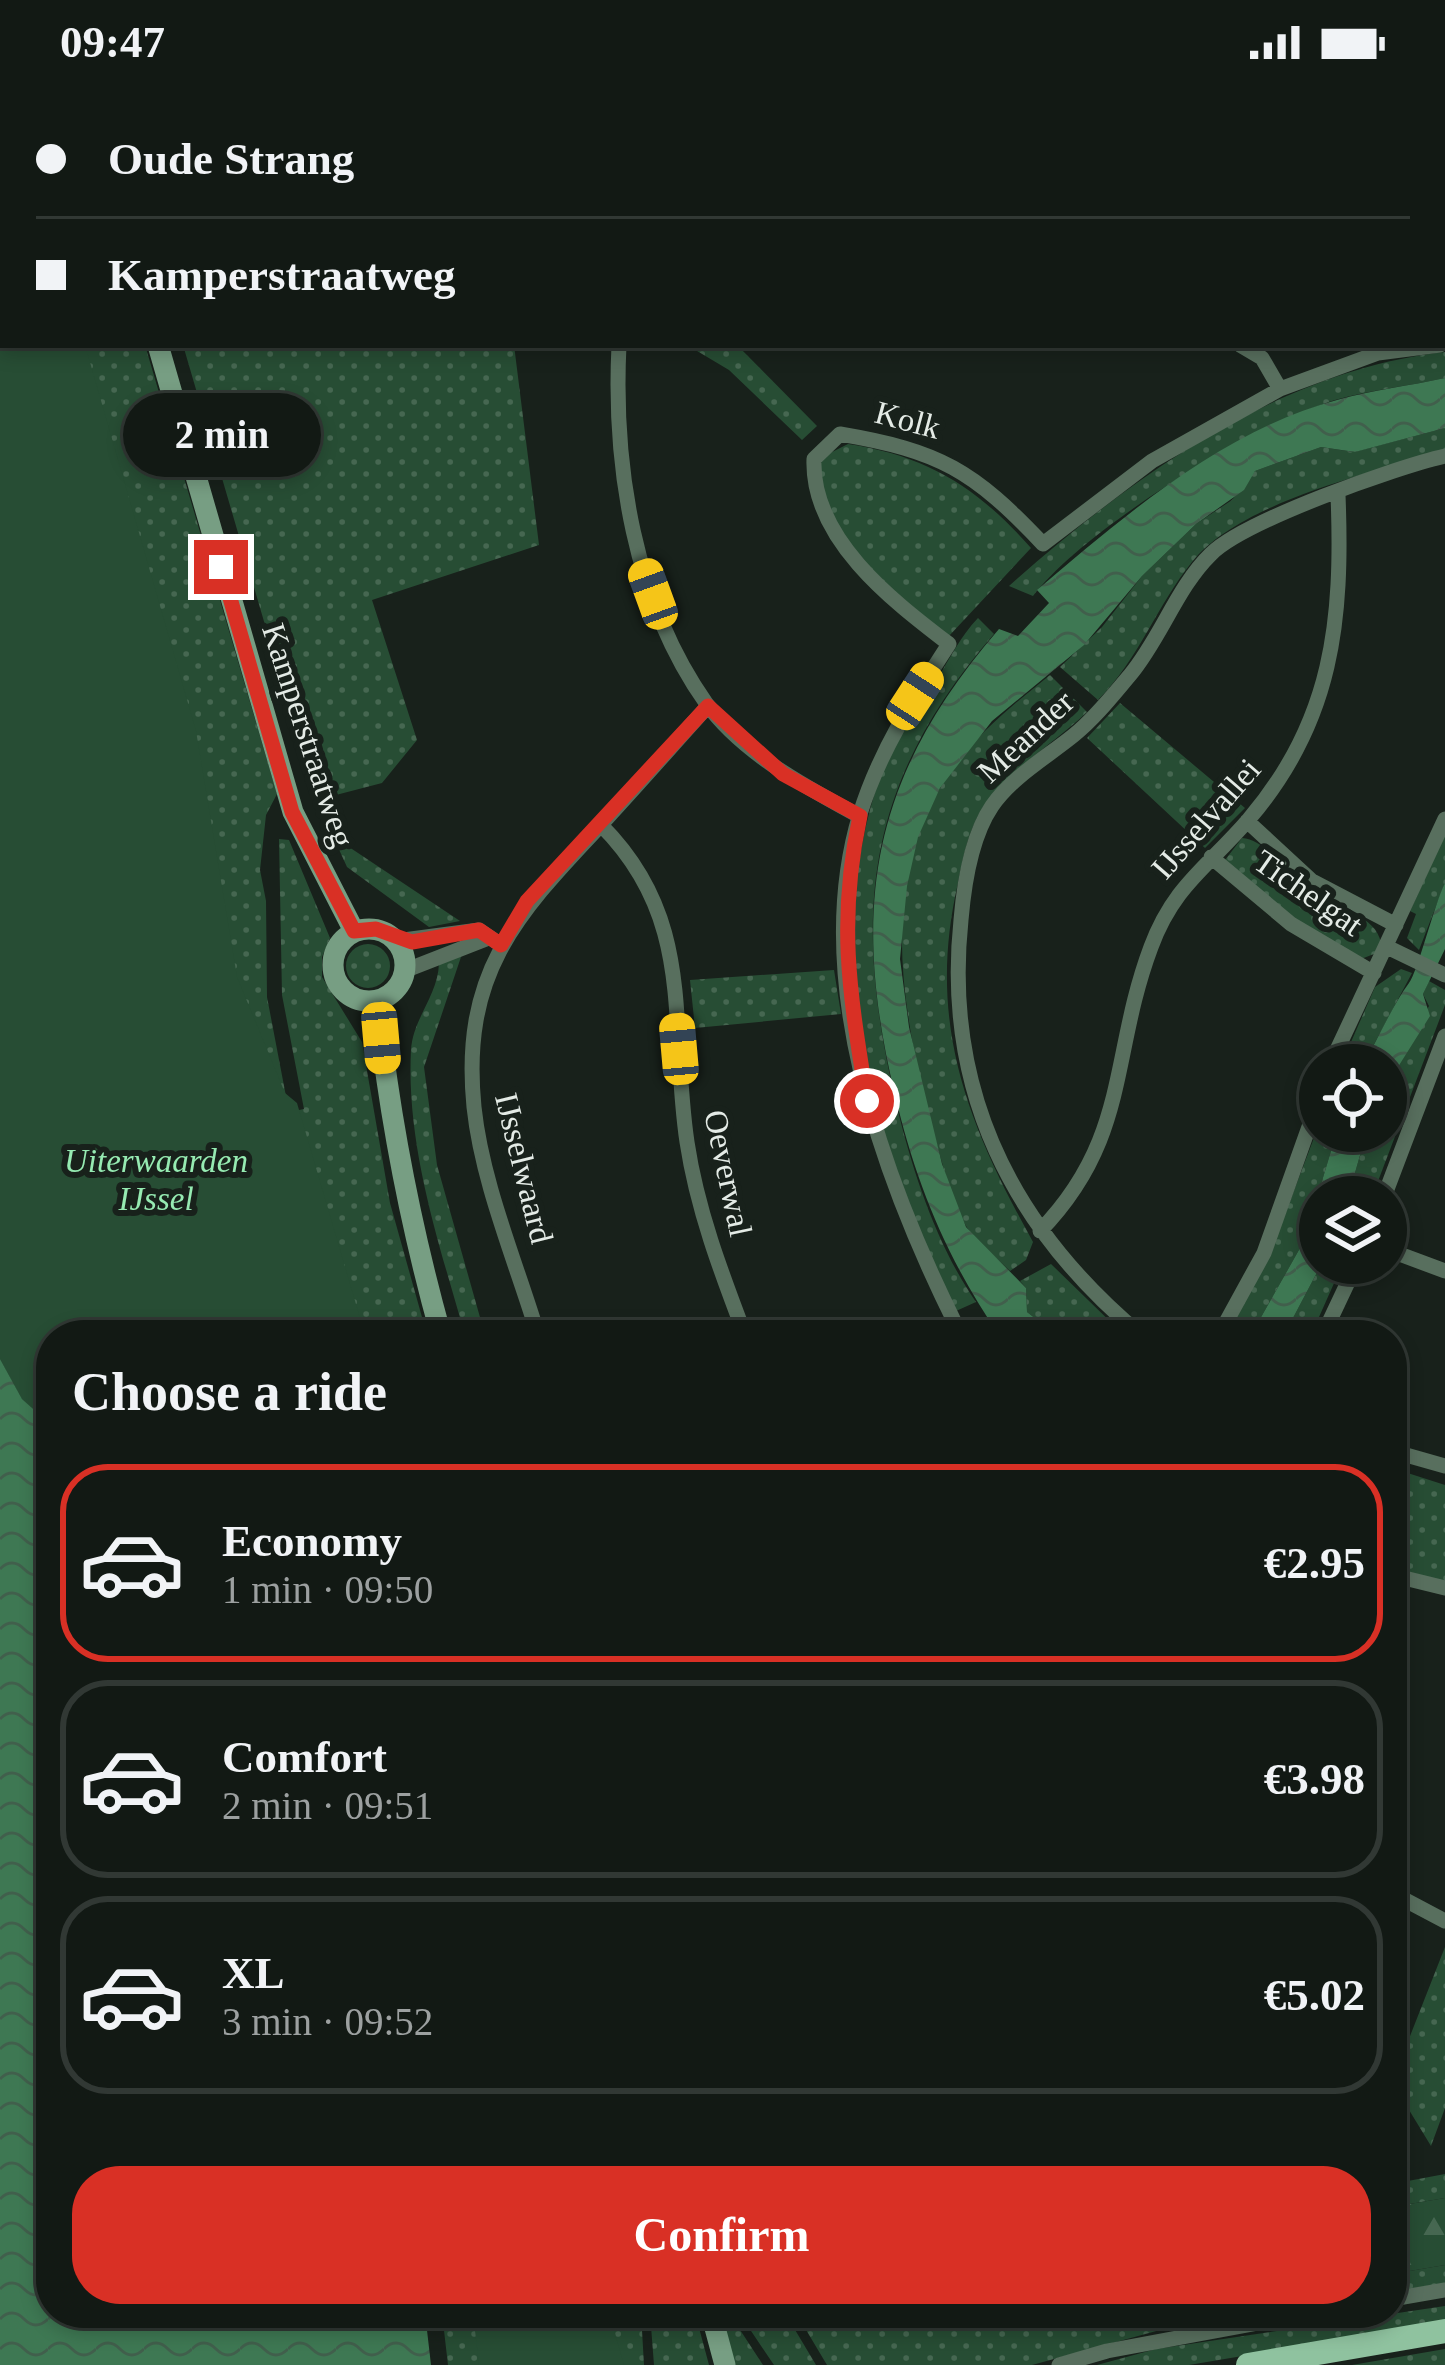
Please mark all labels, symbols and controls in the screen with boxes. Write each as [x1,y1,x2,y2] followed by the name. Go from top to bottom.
[60,17,165,67] text: 09:47
[108,134,354,184] text: Oude Strang
[108,250,455,300] text: Kamperstraatweg
[122,393,320,477] callout: 2 min
[871,394,945,446] street label: Kolk
[175,413,269,456] text: 2 min
[194,540,248,594] route end
[624,554,682,634] car
[255,619,361,852] street label: Kamperstraatweg
[880,656,950,736] car
[971,684,1081,790] street label: Meander
[1144,752,1267,886] street label: IJsselvallei
[1248,843,1369,943] street label: Tichelgat
[360,1001,402,1075] car
[658,1012,700,1086] car
[1299,1044,1407,1284] map controls
[1299,1044,1407,1152] button: locate
[840,1074,894,1128] route start
[488,1089,560,1248] street label: IJsselwaard
[697,1107,759,1240] street label: Oeverwal
[64,1143,248,1217] park label: Uiterwaarden IJssel
[1299,1176,1407,1284] button: layers
[72,1362,387,1422] text: Choose a ride
[78,1509,186,1617] icon: car
[222,1516,402,1566] text: Economy
[1264,1538,1365,1588] text: €2.95
[222,1568,433,1611] text: 1 min · 09:50
[78,1725,186,1833] icon: car
[222,1732,387,1782] text: Comfort
[1264,1754,1365,1804] text: €3.98
[222,1784,433,1827] text: 2 min · 09:51
[78,1941,186,2049] icon: car
[222,1948,285,1998] text: XL
[1264,1970,1365,2020] text: €5.02
[222,2000,433,2043] text: 3 min · 09:52
[72,2166,1371,2304] button: Confirm

